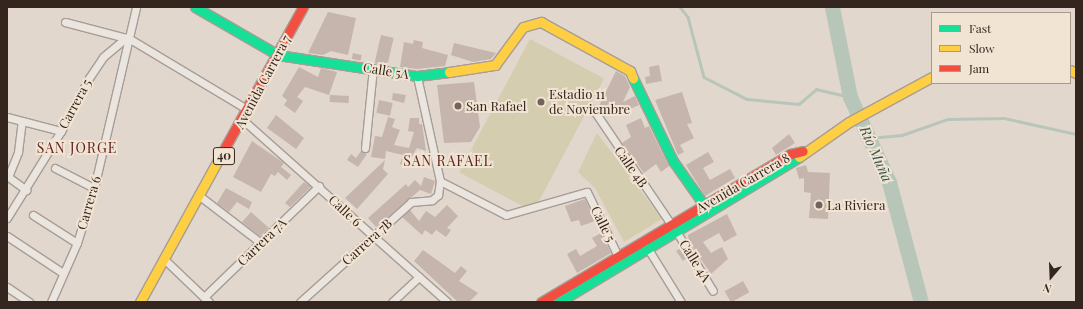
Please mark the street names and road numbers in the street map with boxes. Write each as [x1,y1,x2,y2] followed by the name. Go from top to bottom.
[232,32,294,132] street label: Avenida Carrera 7
[362,60,410,82] street label: Calle 5A
[55,76,95,132] street label: Carrera 5
[611,143,651,191] street label: Calle 4B
[212,146,236,166] road number: 40
[693,150,793,216] street label: Avenida Carrera 8
[74,174,104,232] street label: Carrera 6
[325,192,365,230] street label: Calle 6
[588,204,618,244] street label: Calle 5
[234,215,290,269] street label: Carrera 7A
[339,215,395,269] street label: Carrera 7B
[676,237,714,285] street label: Calle 4A

